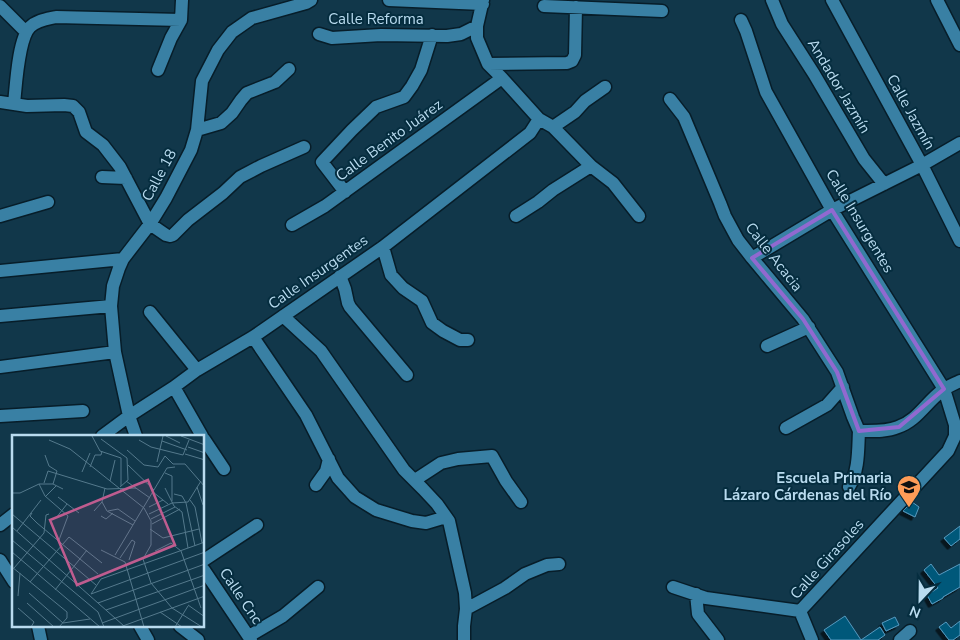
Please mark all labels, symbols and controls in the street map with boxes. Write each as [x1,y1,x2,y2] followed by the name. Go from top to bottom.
[328,9,424,29] street label: Calle Reforma
[803,35,875,137] street label: Andador Jazmín
[882,71,940,153] street label: Calle Jazmín
[332,94,446,186] street label: Calle Benito Juárez
[137,145,181,205] street label: Calle 18
[821,166,899,276] street label: Calle Insurgentes
[741,218,807,296] street label: Calle Acacia
[264,230,372,314] street label: Calle Insurgentes
[12,435,205,628] inset map
[724,468,892,505] place label: Escuela Primaria Lázaro Cárdenas del Río
[896,474,922,508] school or university icon: Escuela Primaria Lázaro Cárdenas del Río
[786,515,868,603] street label: Calle Girasoles
[215,564,267,628] street label: Calle Cnc
[895,575,945,625] north arrow
[907,601,924,622] text: N

